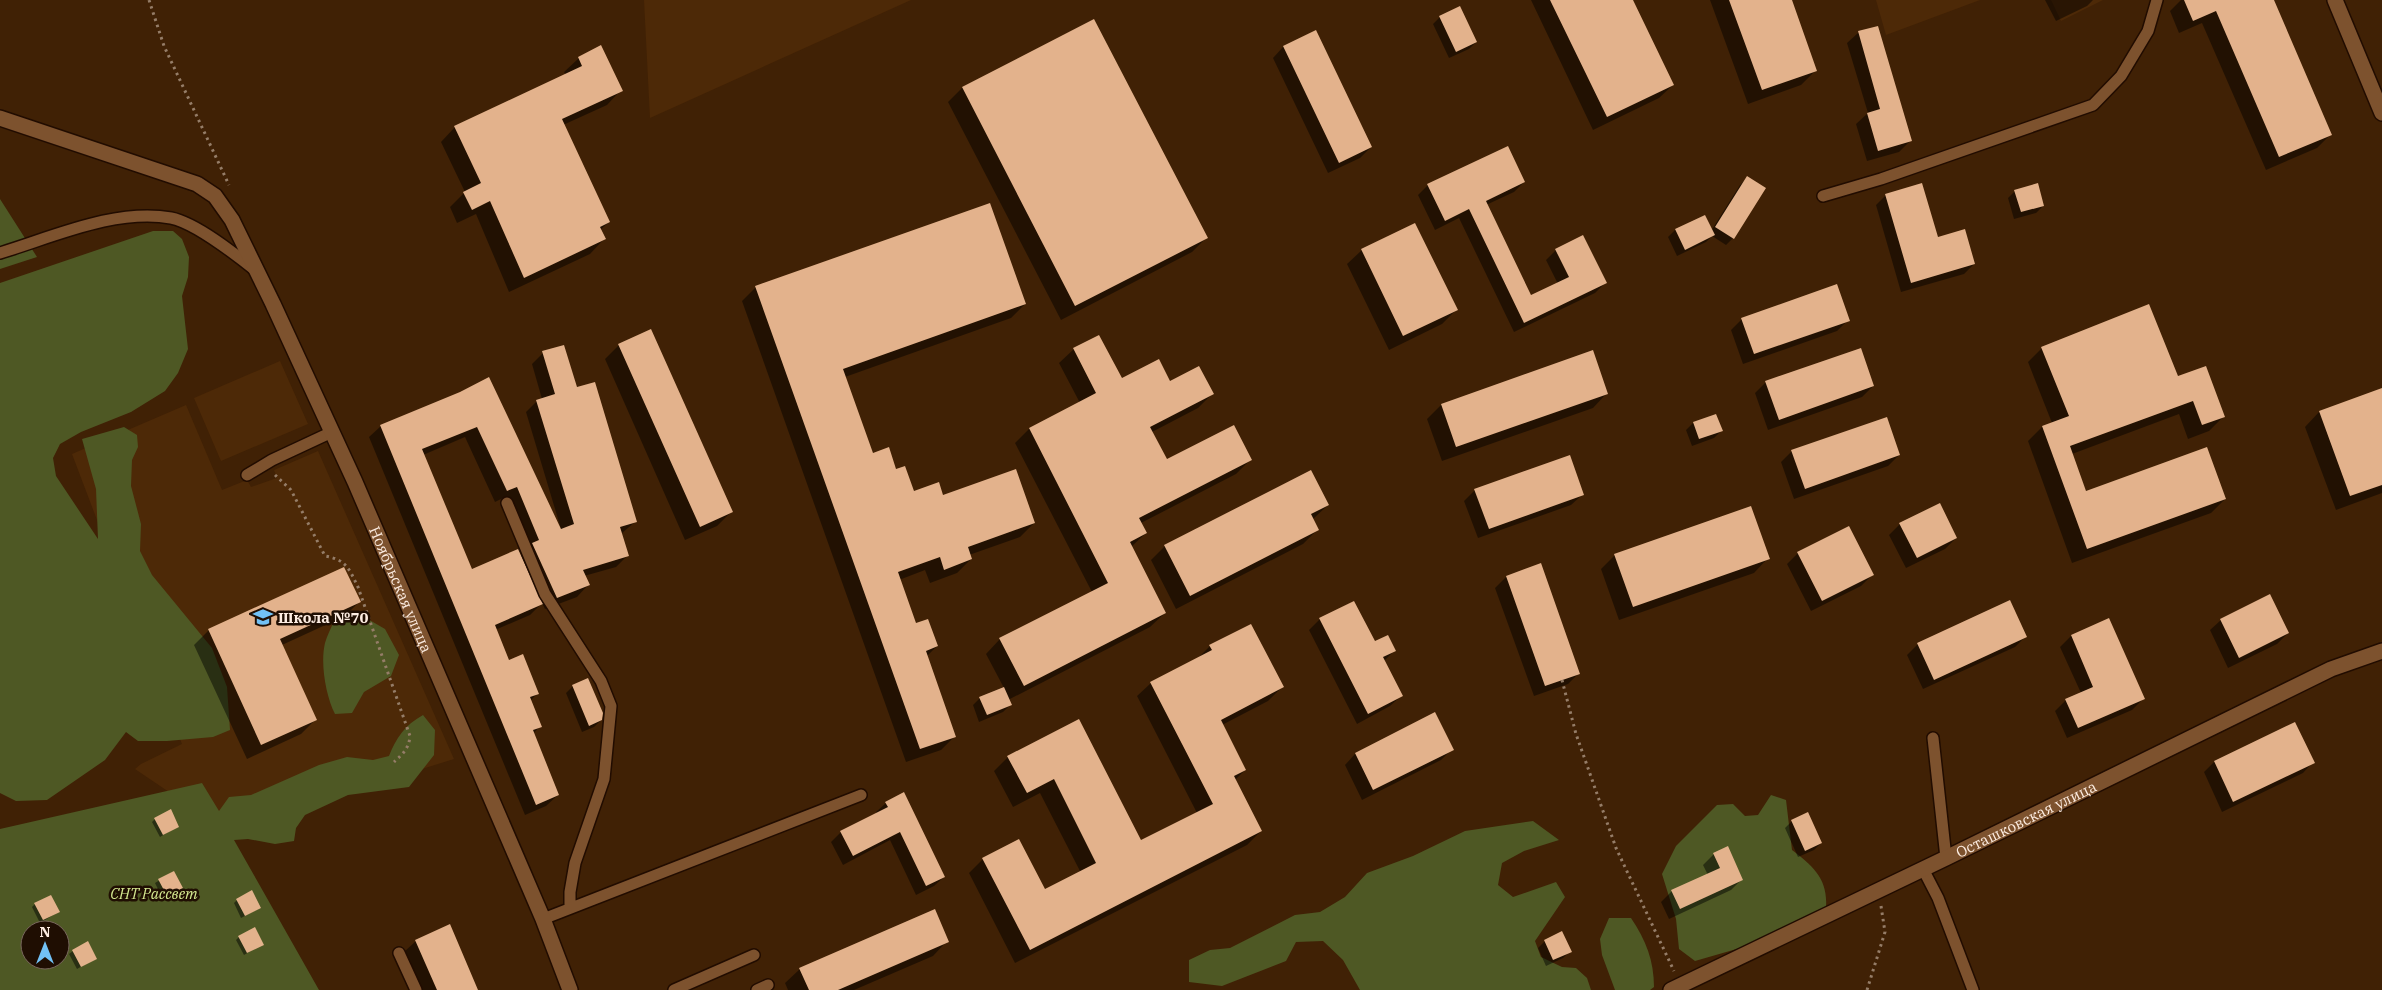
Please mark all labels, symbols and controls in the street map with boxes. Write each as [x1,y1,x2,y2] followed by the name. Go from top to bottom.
[366,523,437,655] street label: Ноябрьская улица
[252,606,274,628] school or university icon: Школа №70
[278,608,368,627] place label: Школа №70
[1952,776,2099,861] street label: Осташковская улица
[110,884,198,903] park label: СНТ Рассвет
[20,920,70,970] north arrow
[39,923,51,941] text: N

